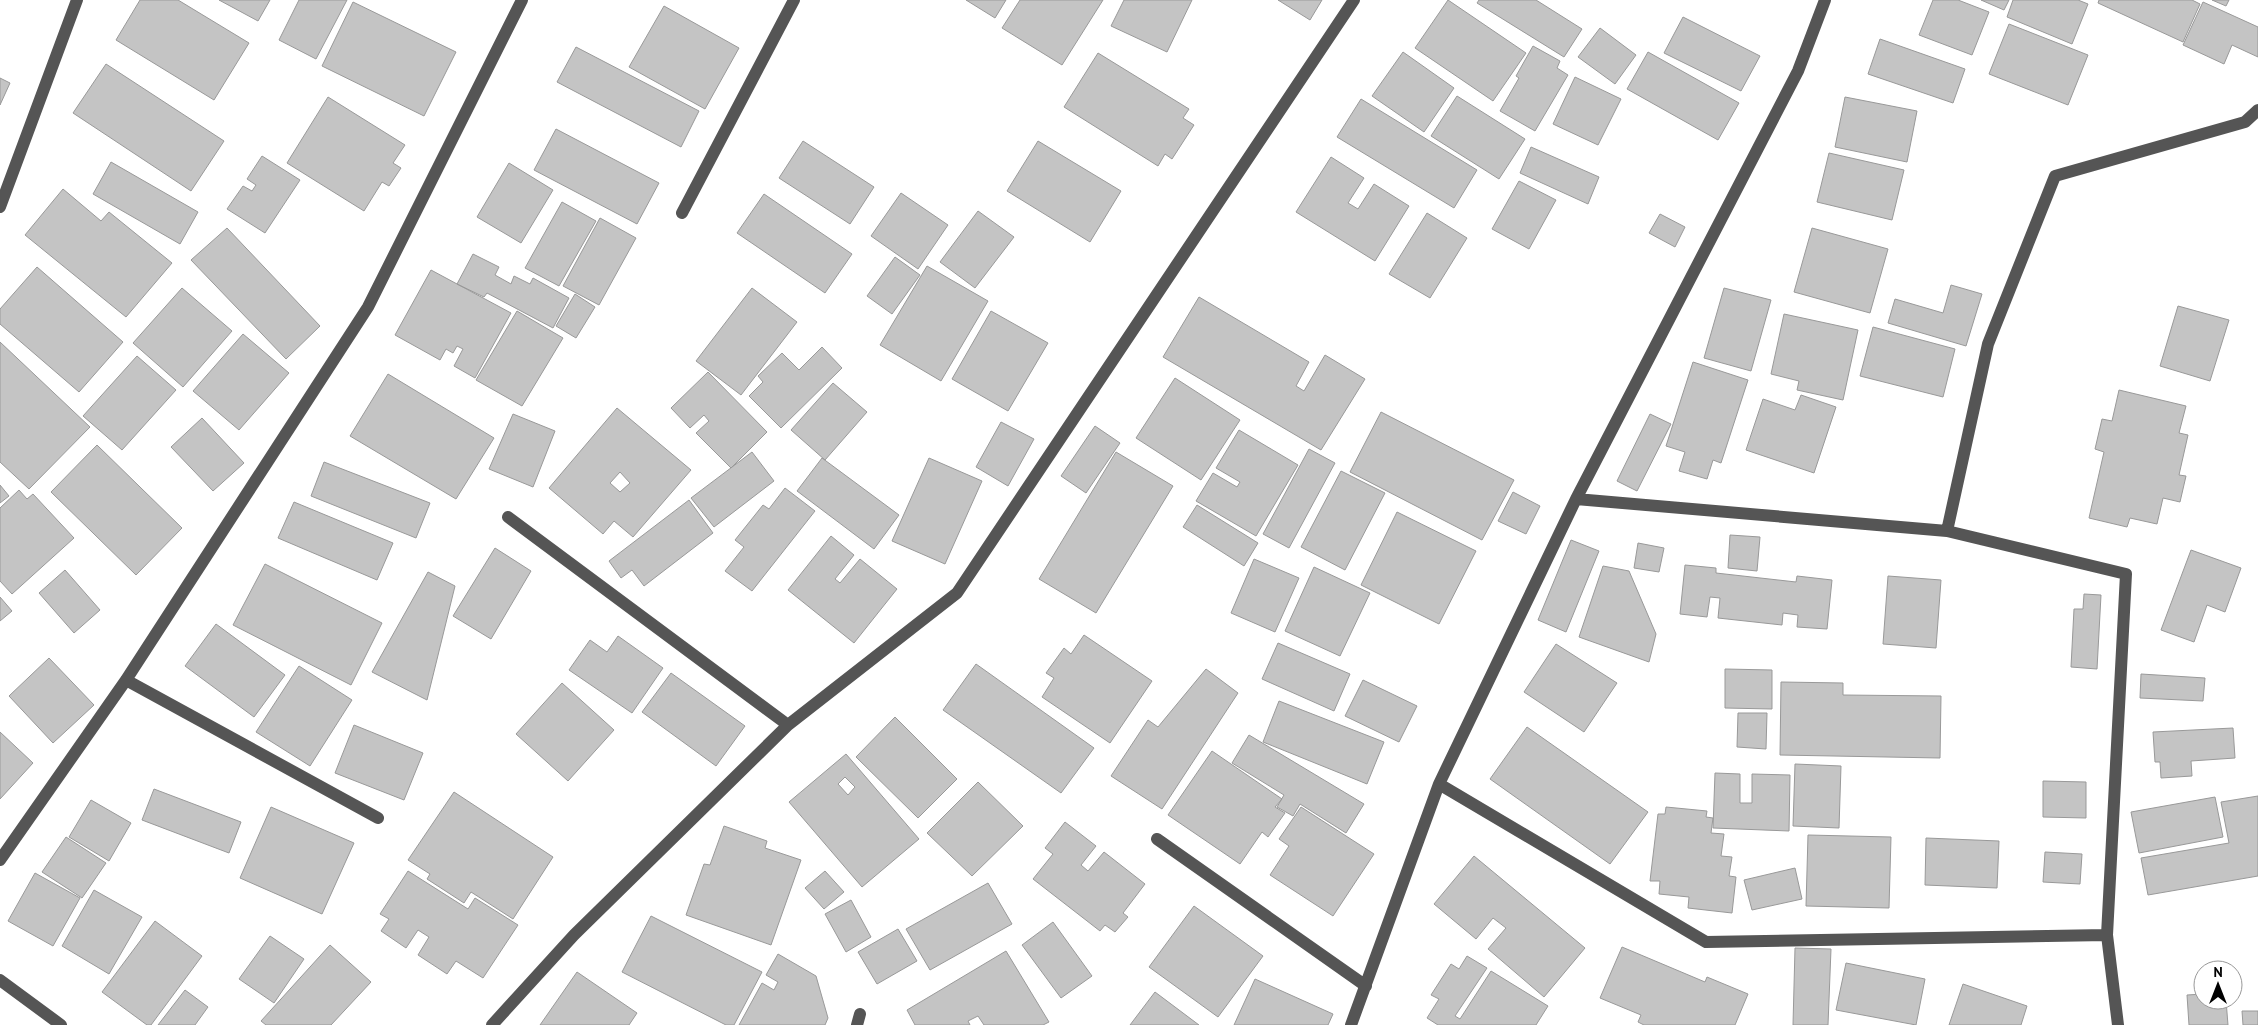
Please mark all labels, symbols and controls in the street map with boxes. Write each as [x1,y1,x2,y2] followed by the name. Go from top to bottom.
[2193,960,2243,1010] north arrow
[2213,963,2223,981] text: N

